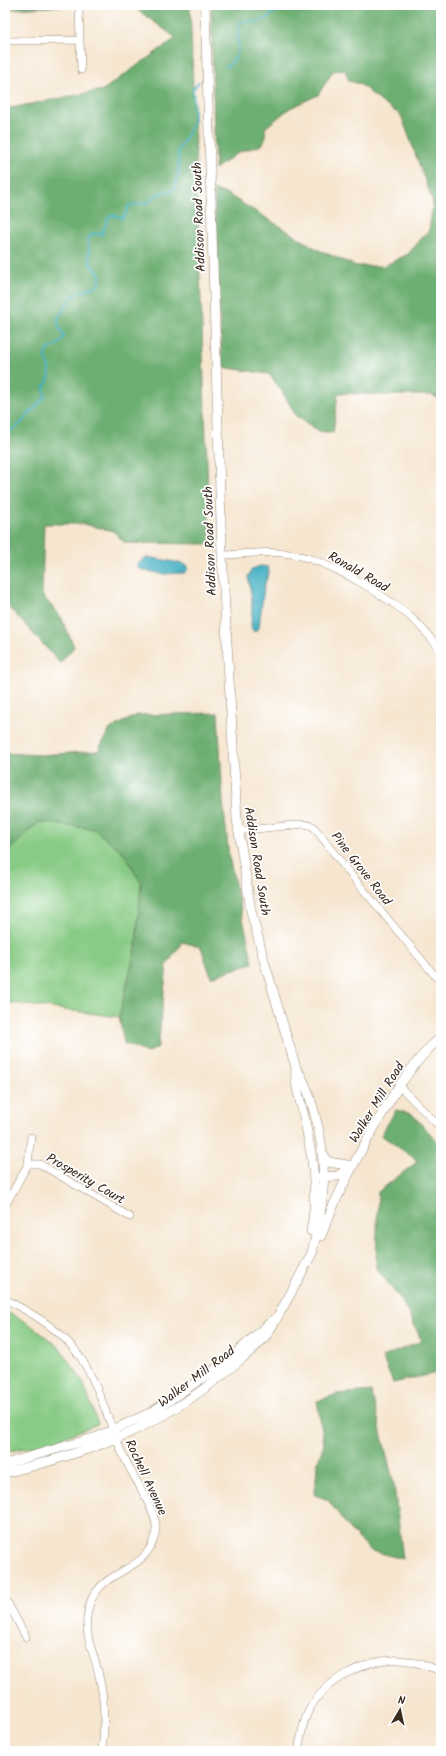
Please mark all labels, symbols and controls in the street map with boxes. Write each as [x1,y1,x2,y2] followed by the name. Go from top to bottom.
[187,162,212,272] street label: Addison Road South
[198,486,223,596] street label: Addison Road South
[324,546,393,599] street label: Ronald Road
[238,805,275,917] street label: Addison Road South
[325,827,397,911] street label: Pine Grove Road
[344,1058,411,1147] street label: Walker Mill Road
[42,1148,129,1211] street label: Prosperity Court
[154,1341,240,1413] street label: Walker Mill Road
[119,1436,173,1519] street label: Rochell Avenue
[380,1690,420,1730] north arrow
[397,1692,406,1711] text: N

